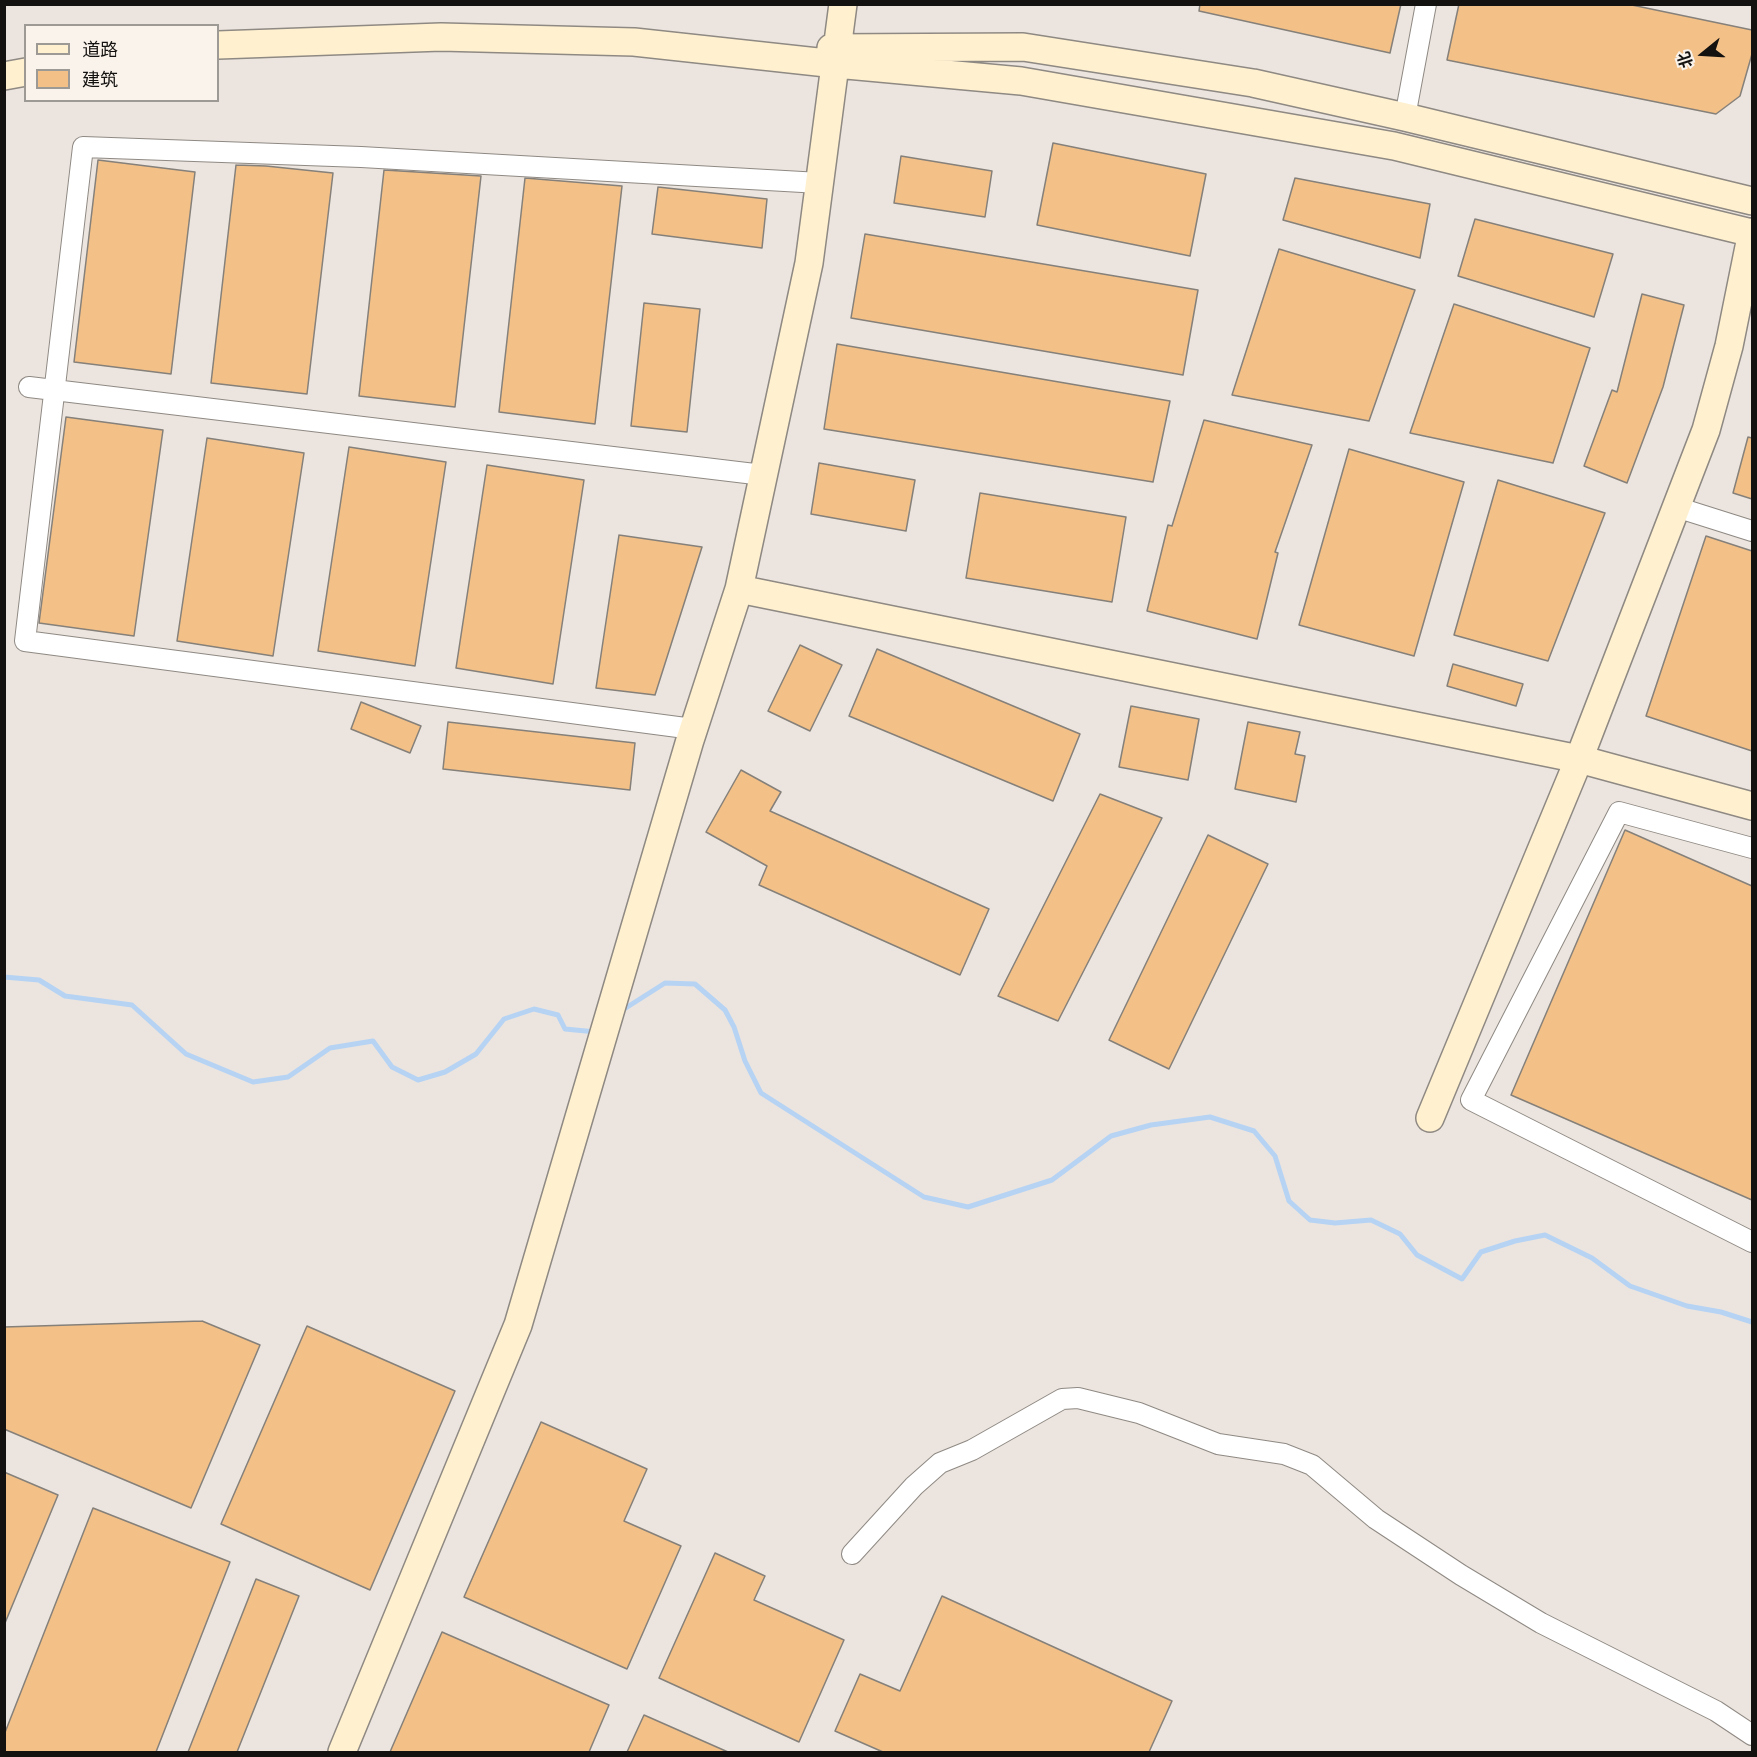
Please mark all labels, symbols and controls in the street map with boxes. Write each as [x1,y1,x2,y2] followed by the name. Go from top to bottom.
[24,24,219,102] legend
[1673,24,1733,84] north arrow
[82,38,118,63] text: 道路
[1673,49,1699,71] text: 北
[82,68,118,93] text: 建筑

